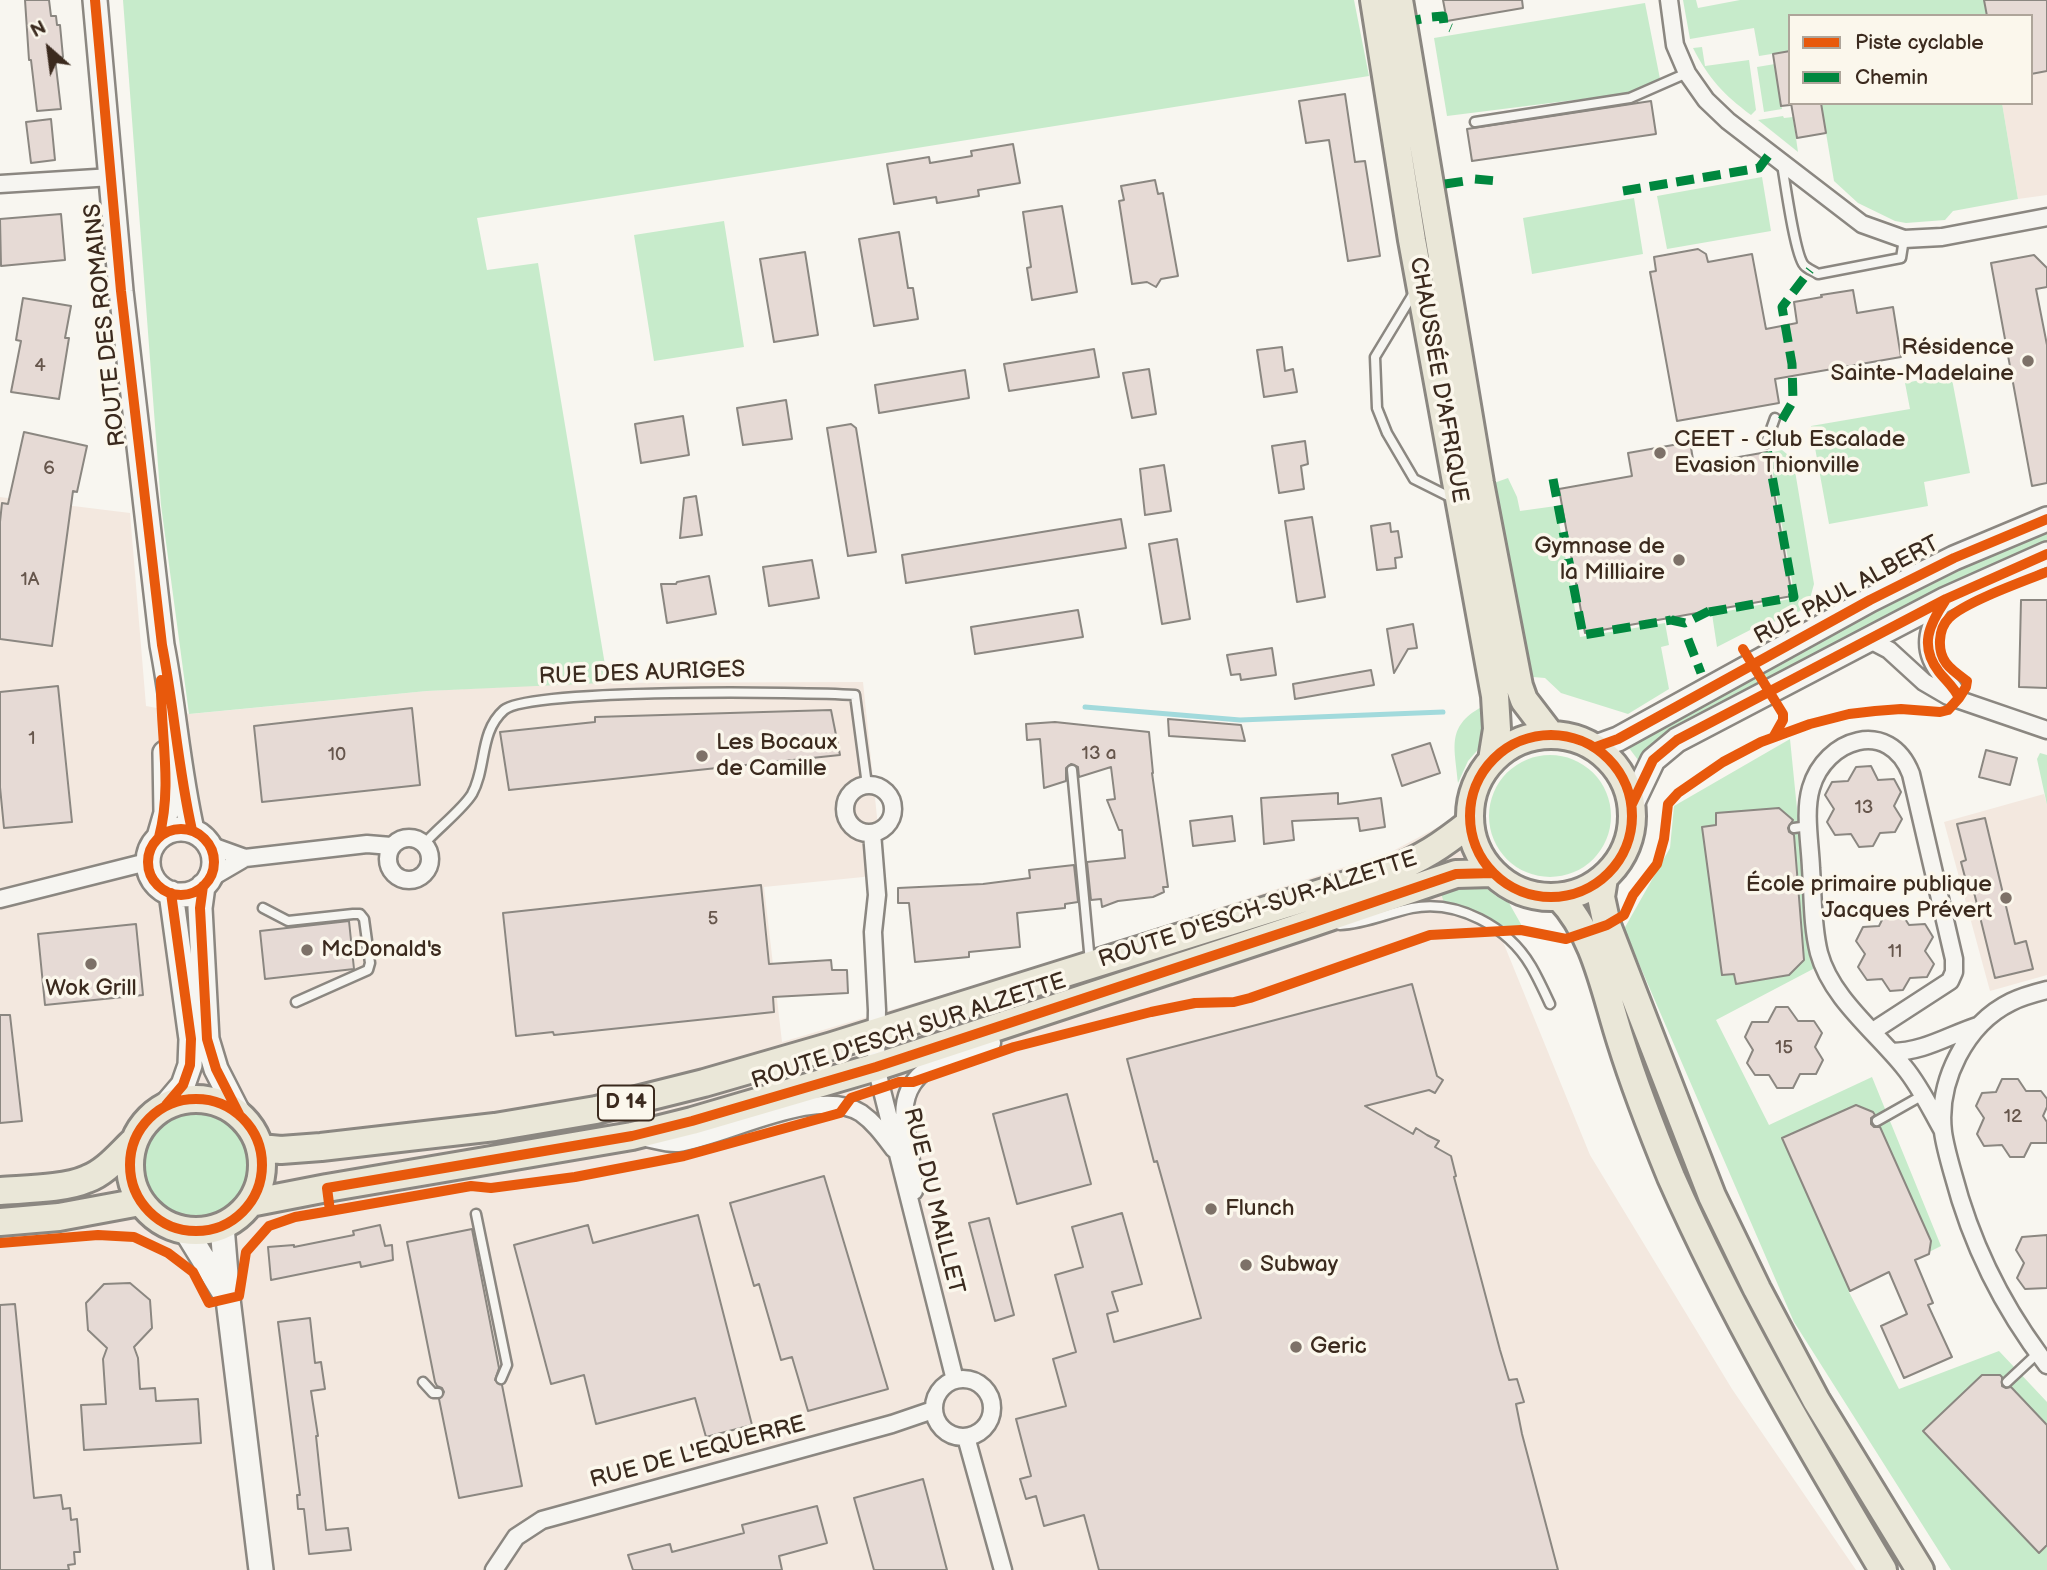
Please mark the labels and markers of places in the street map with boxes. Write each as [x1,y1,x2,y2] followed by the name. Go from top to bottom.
[1831,334,2014,388] place label: Résidence Sainte-Madelaine
[2020,353,2036,369] marker: Résidence Sainte-Madelaine
[1674,426,1905,480] place label: CEET - Club Escalade Evasion Thionville
[1652,445,1668,461] marker: CEET - Club Escalade Evasion Thionville
[1534,533,1665,587] place label: Gymnase de la Milliaire
[1671,552,1687,568] marker: Gymnase de la Milliaire
[716,729,837,783] place label: Les Bocaux de Camille
[694,748,710,764] marker: Les Bocaux de Camille
[1746,871,1992,925] place label: École primaire publique Jacques Prévert
[1998,890,2014,906] marker: École primaire publique Jacques Prévert
[321,936,442,964] place label: McDonald's
[299,942,315,958] marker: McDonald's
[83,956,99,972] marker: Wok Grill
[45,975,137,1003] place label: Wok Grill
[1225,1195,1295,1223] place label: Flunch
[1203,1201,1219,1217] marker: Flunch
[1260,1251,1338,1279] place label: Subway
[1238,1257,1254,1273] marker: Subway
[1310,1333,1367,1361] place label: Geric
[1288,1339,1304,1355] marker: Geric

